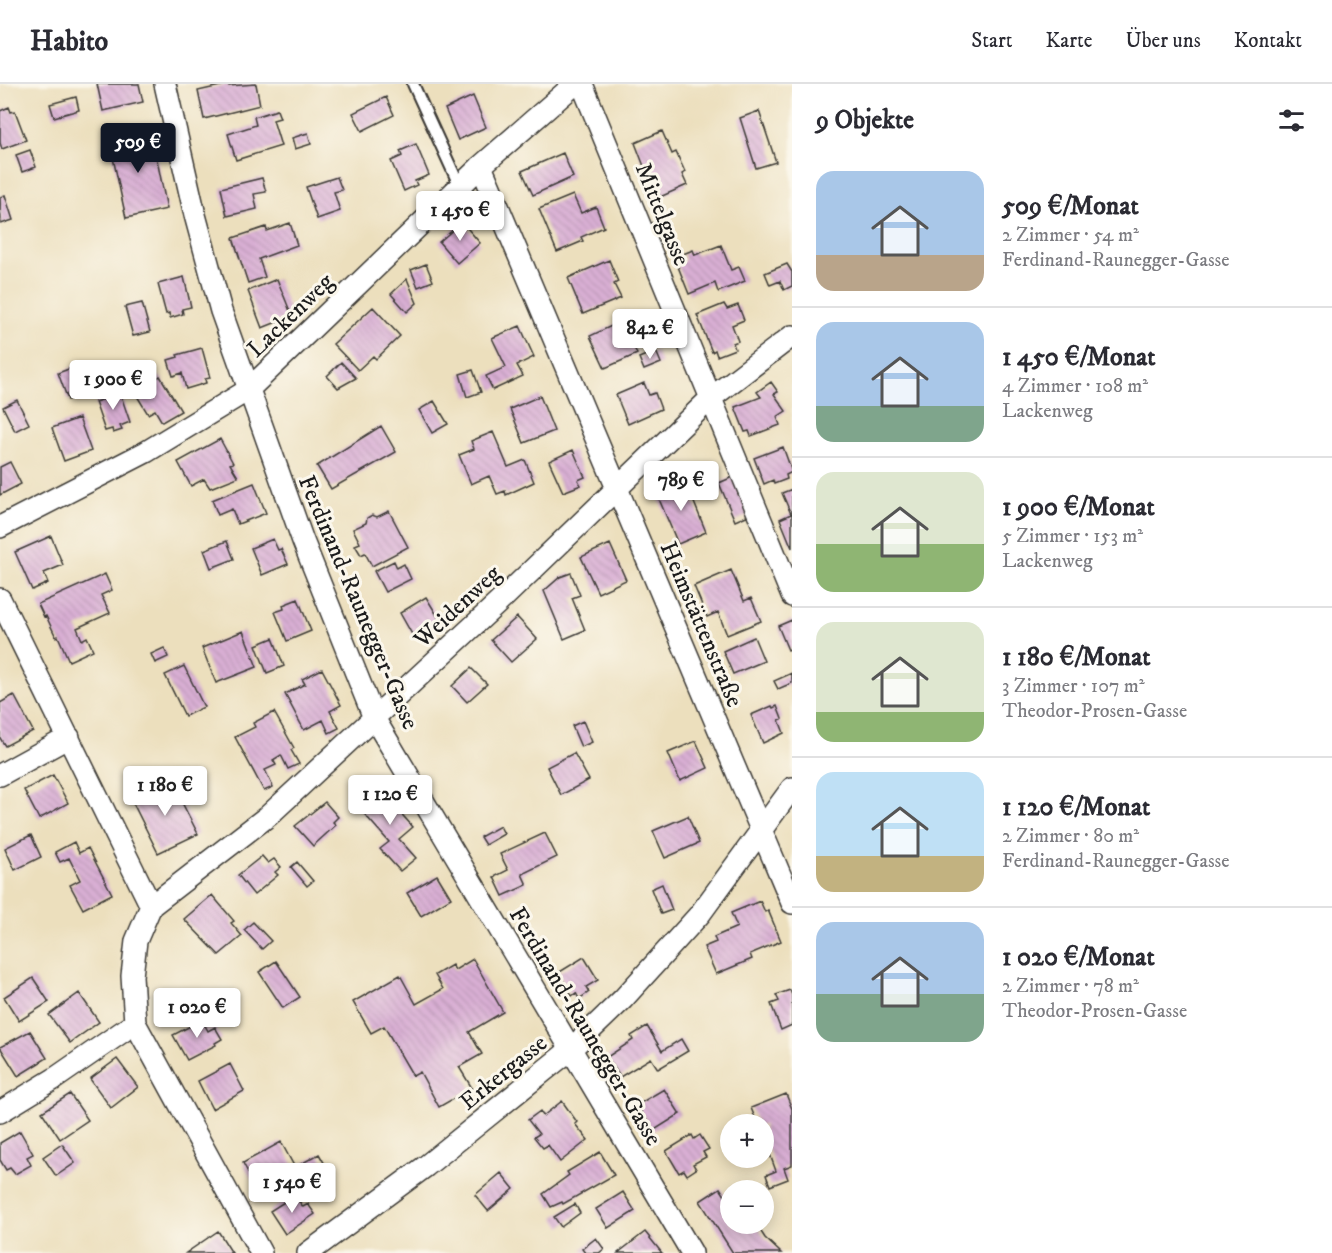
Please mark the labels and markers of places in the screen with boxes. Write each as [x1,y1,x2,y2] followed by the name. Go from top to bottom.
[96,123,180,174] pin: 509 €
[405,191,515,242] pin: 1 450 €
[608,309,692,360] pin: 842 €
[58,360,168,411] pin: 1 900 €
[639,461,723,512] pin: 789 €
[110,766,220,817] pin: 1 180 €
[335,775,445,826] pin: 1 120 €
[142,988,252,1039] pin: 1 020 €
[237,1163,347,1214] pin: 1 540 €

